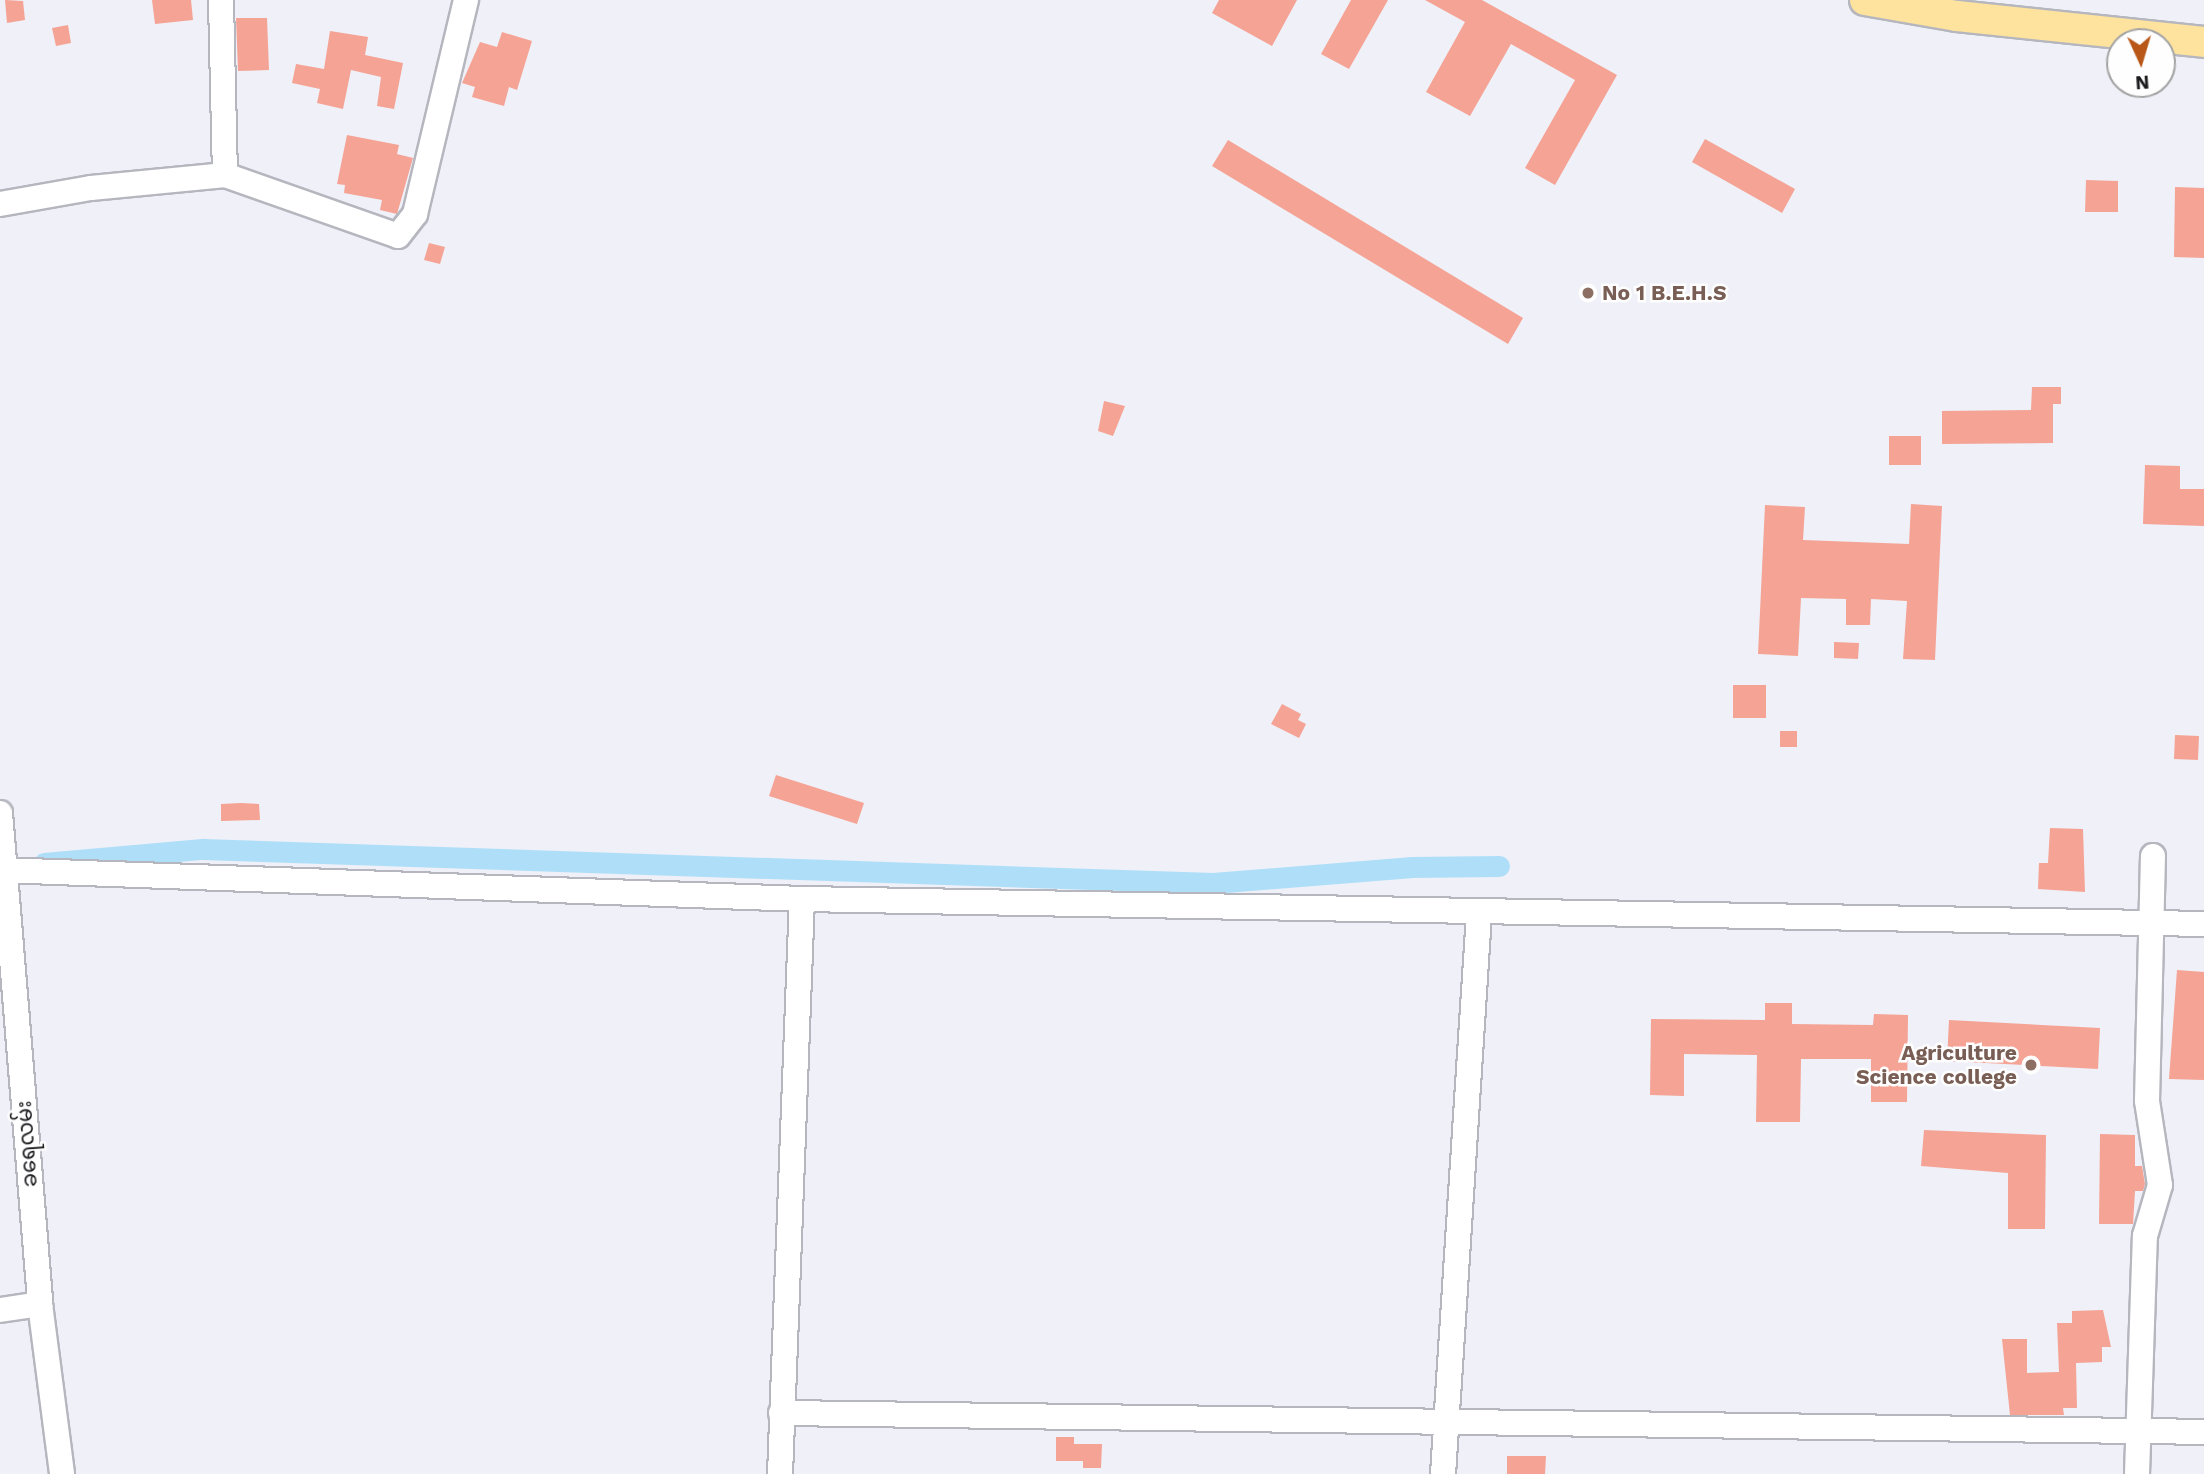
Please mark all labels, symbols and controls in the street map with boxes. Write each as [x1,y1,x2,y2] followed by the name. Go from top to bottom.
[2106,28,2176,98] north arrow
[2135,70,2150,94] text: N
[1602,280,1727,306] place label: No 1 B.E.H.S
[1580,285,1596,301] marker: No 1 B.E.H.S
[1856,1040,2017,1090] place label: Agriculture Science college
[2023,1057,2039,1073] marker: Agriculture Science college
[11,1100,43,1188] street label: ခရေလမ်း

